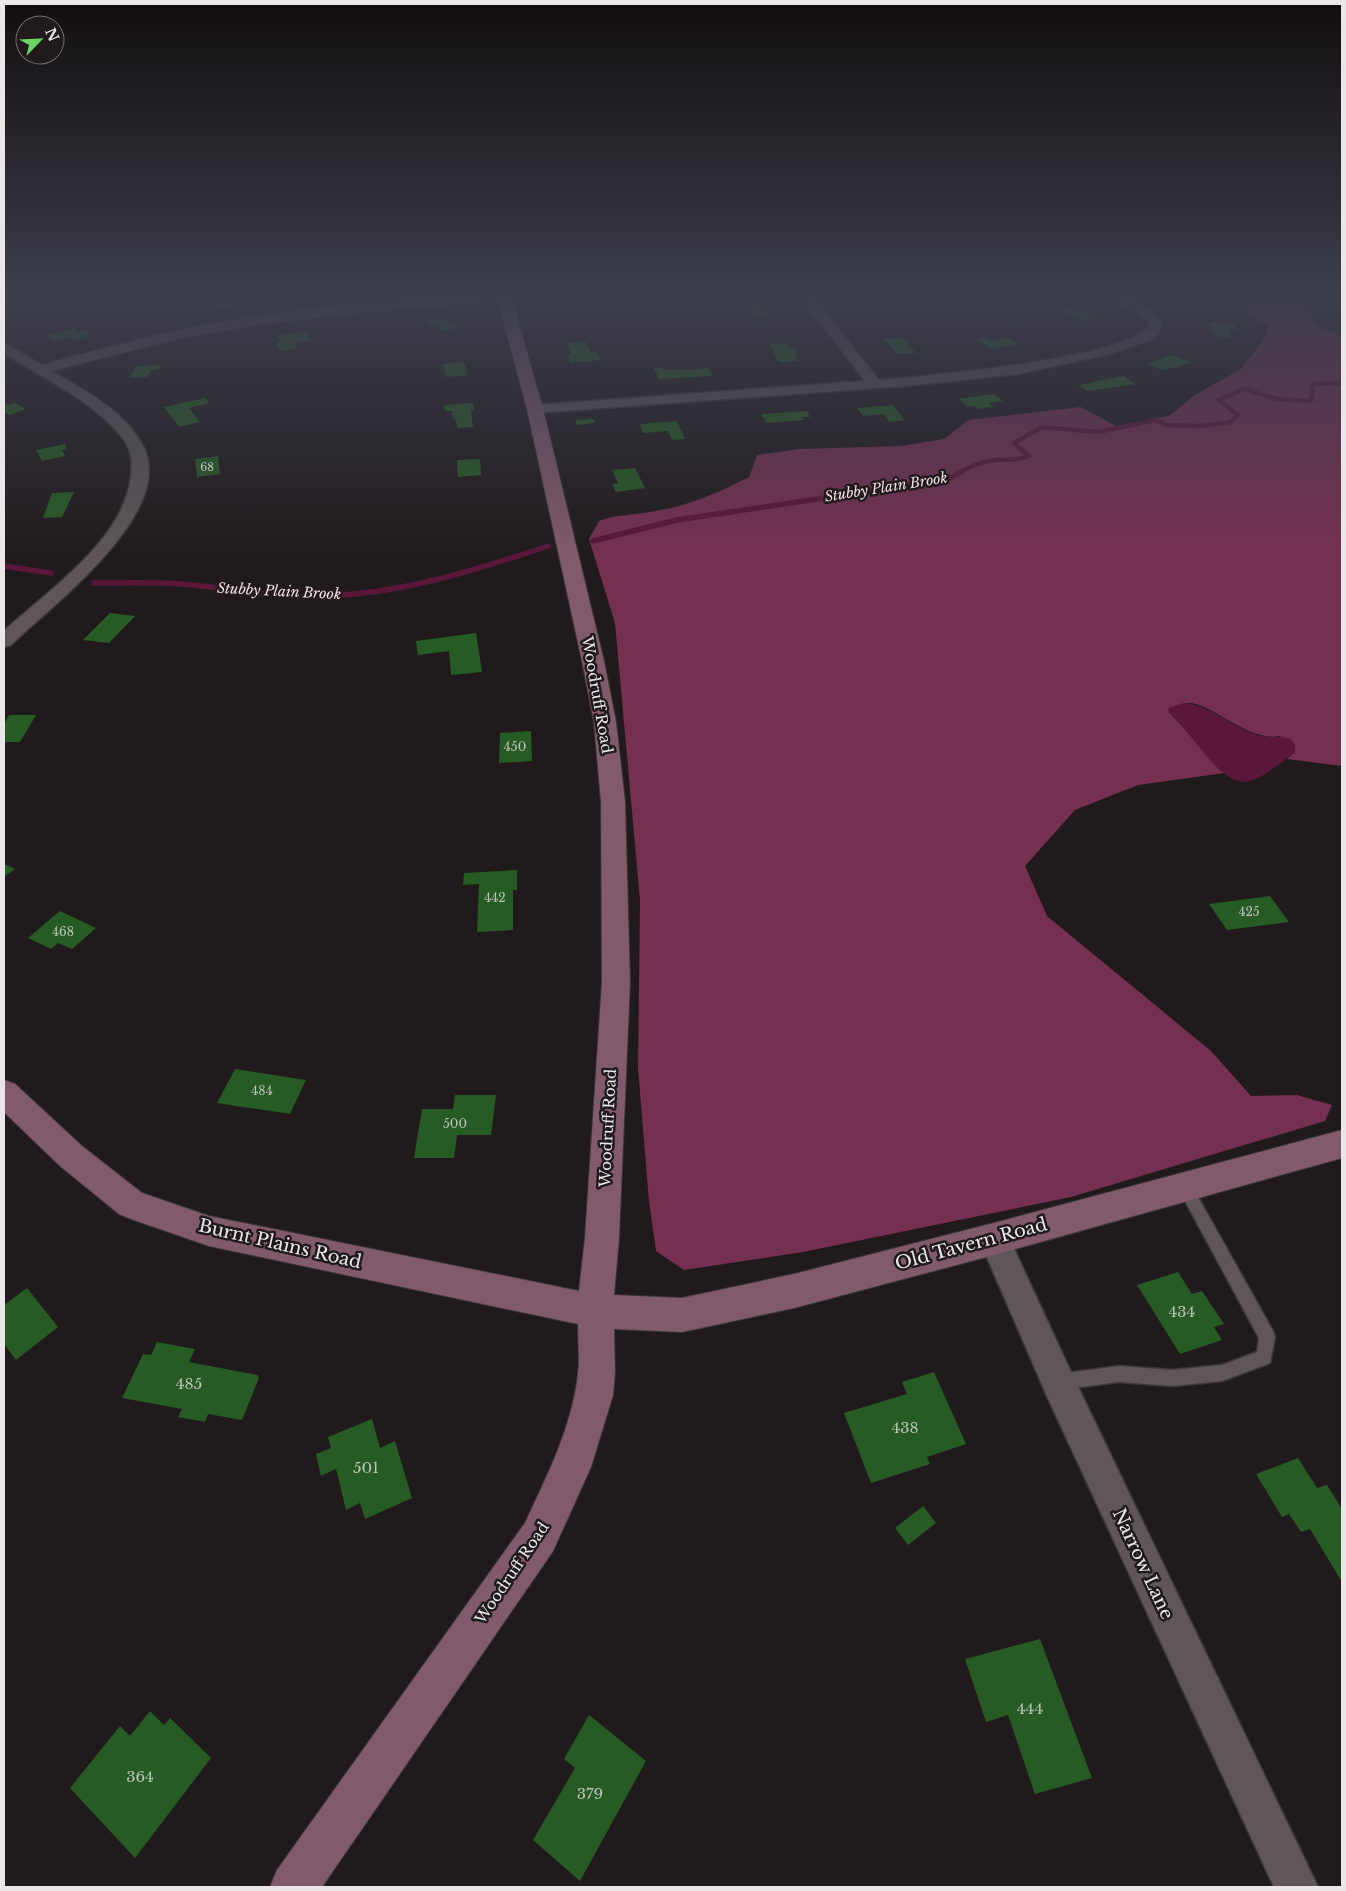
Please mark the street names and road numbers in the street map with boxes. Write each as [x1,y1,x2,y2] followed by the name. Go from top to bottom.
[578,634,617,755] street label: Woodruff Road
[595,1068,620,1189] street label: Woodruff Road
[893,1213,1049,1275] street label: Old Tavern Road
[196,1215,364,1273] street label: Burnt Plains Road
[1108,1505,1178,1623] street label: Narrow Lane
[470,1518,553,1628] street label: Woodruff Road

